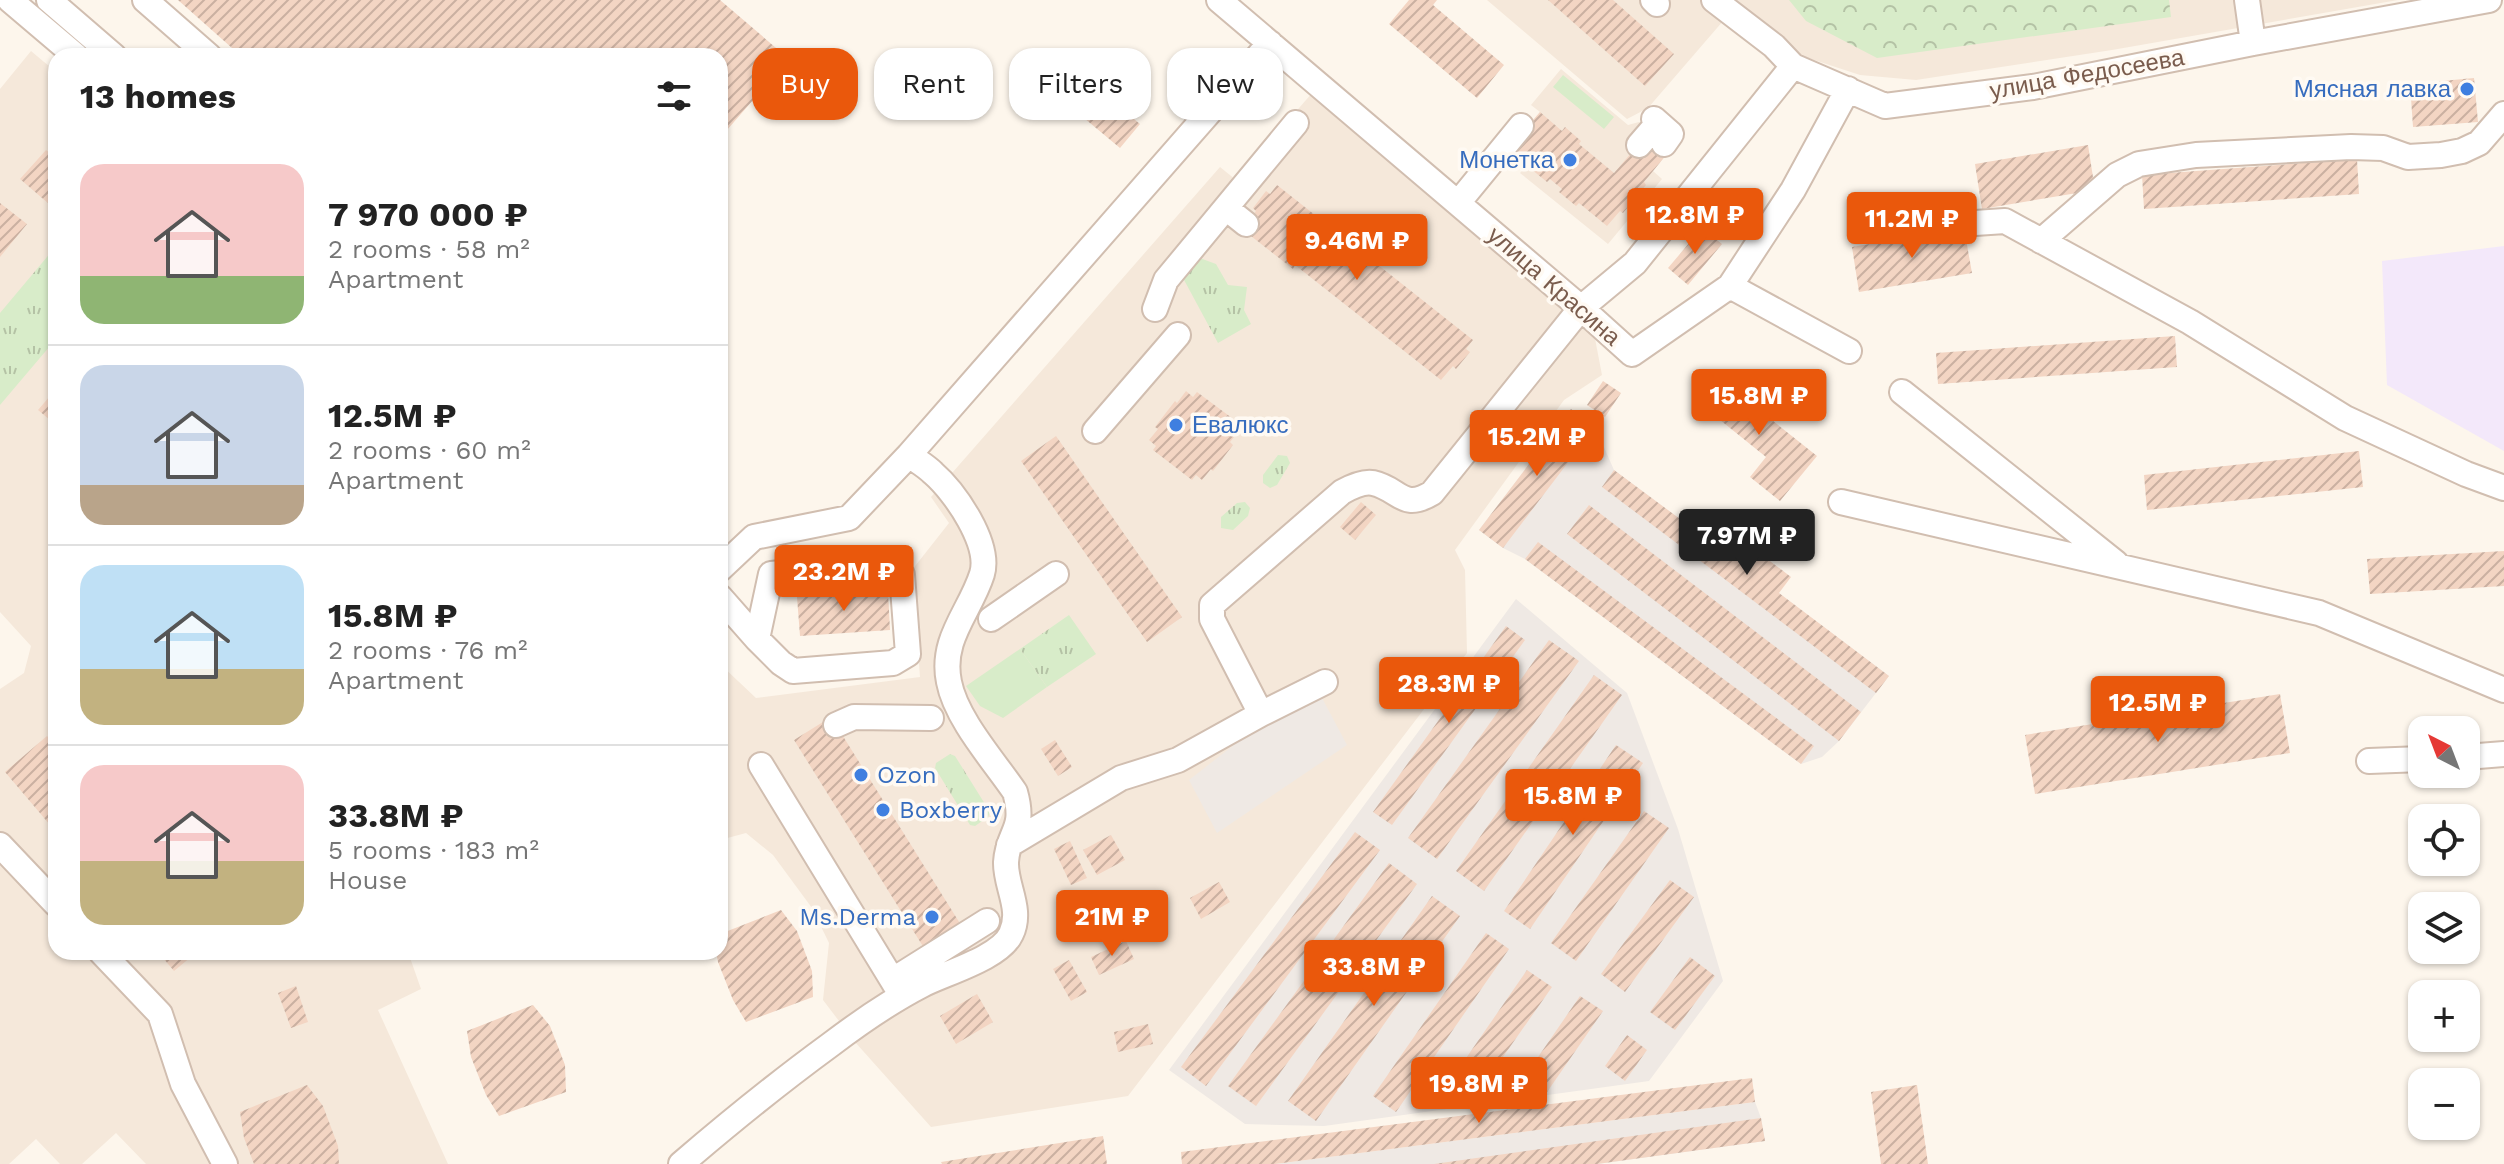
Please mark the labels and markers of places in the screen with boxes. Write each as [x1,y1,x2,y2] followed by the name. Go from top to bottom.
[2294,75,2452,103] place label: Мясная лавка
[2458,80,2476,98] marker: Мясная лавка
[1459,146,1555,174] place label: Монетка
[1561,151,1579,169] marker: Монетка
[1621,188,1769,256] pin: 12.8M ₽
[1838,192,1986,260] pin: 11.2M ₽
[1283,214,1431,282] pin: 9.46M ₽
[1685,369,1833,437] pin: 15.8M ₽
[1463,410,1611,478] pin: 15.2M ₽
[1192,411,1289,439] place label: Евалюкс
[1167,416,1185,434] marker: Евалюкс
[1673,509,1821,577] pin: 7.97M ₽
[770,545,918,613] pin: 23.2M ₽
[1375,657,1523,725] pin: 28.3M ₽
[2084,676,2232,744] pin: 12.5M ₽
[877,761,937,789] place label: Ozon
[852,766,870,784] marker: Ozon
[1499,769,1647,837] pin: 15.8M ₽
[899,796,1003,824] place label: Boxberry
[874,801,892,819] marker: Boxberry
[1056,890,1168,958] pin: 21M ₽
[799,903,916,931] place label: Ms.Derma
[923,908,941,926] marker: Ms.Derma
[1300,940,1448,1008] pin: 33.8M ₽
[1405,1057,1553,1125] pin: 19.8M ₽

